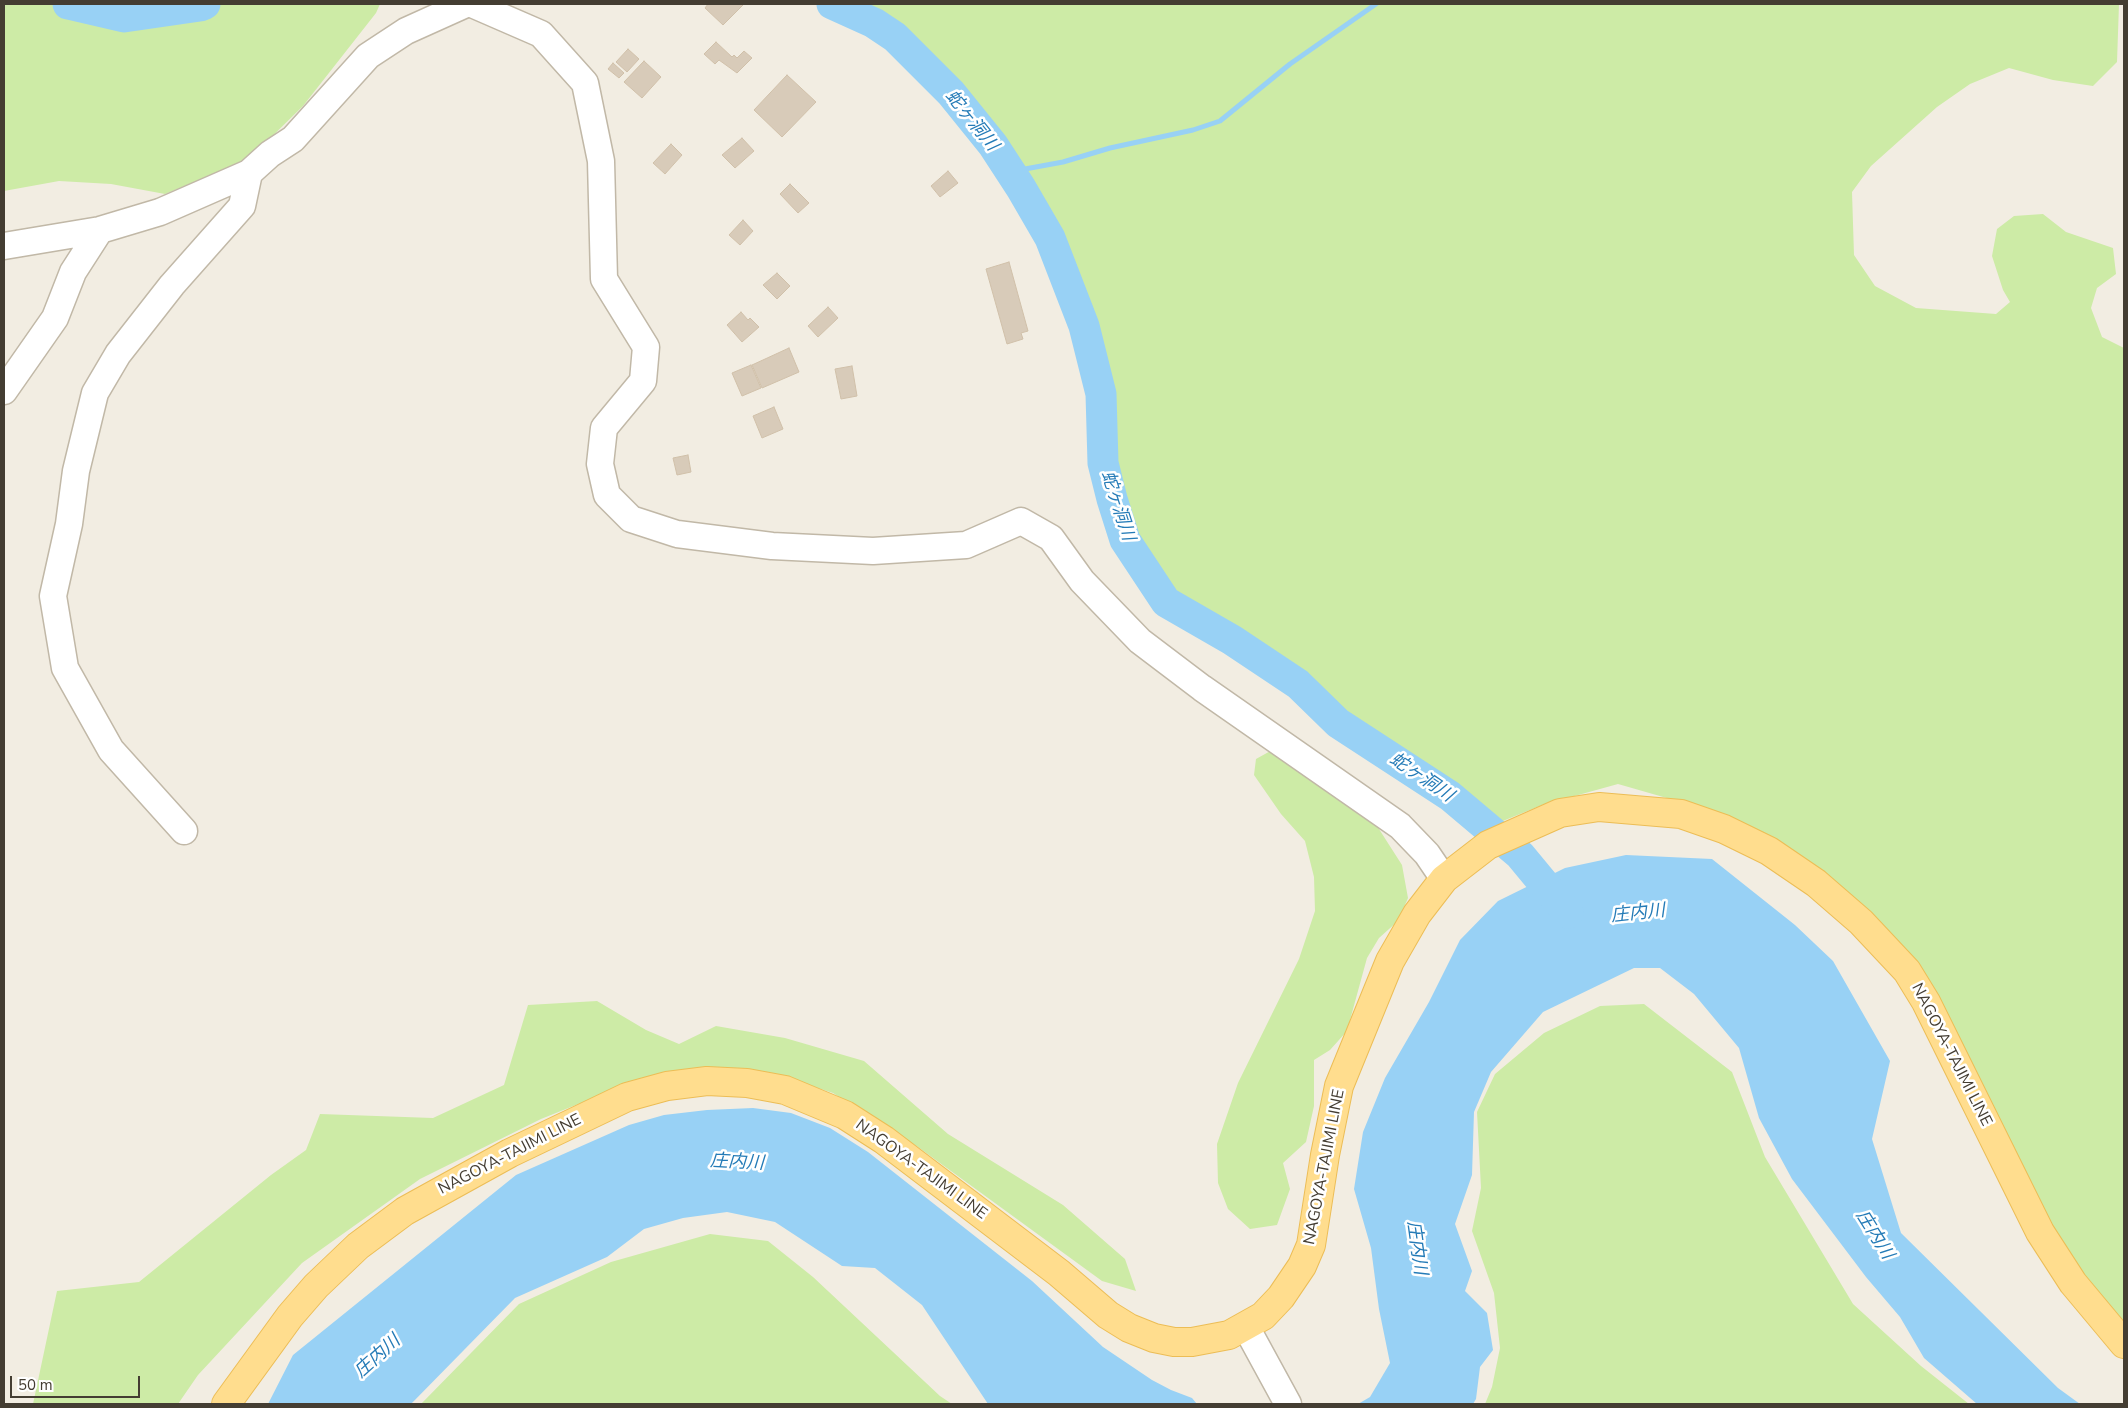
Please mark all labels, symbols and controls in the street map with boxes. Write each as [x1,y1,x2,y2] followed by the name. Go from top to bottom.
[940,86,1002,156] water label: 蛇ヶ洞川
[1096,468,1138,544] water label: 蛇ヶ洞川
[1385,749,1457,807] water label: 蛇ヶ洞川
[1610,900,1666,928] water label: 庄内川
[1907,980,1995,1130] street label: NAGOYA-TAJIMI LINE
[1301,1088,1349,1246] street label: NAGOYA-TAJIMI LINE
[435,1111,585,1199] street label: NAGOYA-TAJIMI LINE
[851,1116,991,1224] street label: NAGOYA-TAJIMI LINE
[709,1151,765,1175] water label: 庄内川
[1851,1206,1897,1264] water label: 庄内川
[1402,1220,1430,1276] water label: 庄内川
[351,1331,405,1383] water label: 庄内川
[12,1366,142,1398] scale bar
[18,1375,53,1395] text: 50 m

